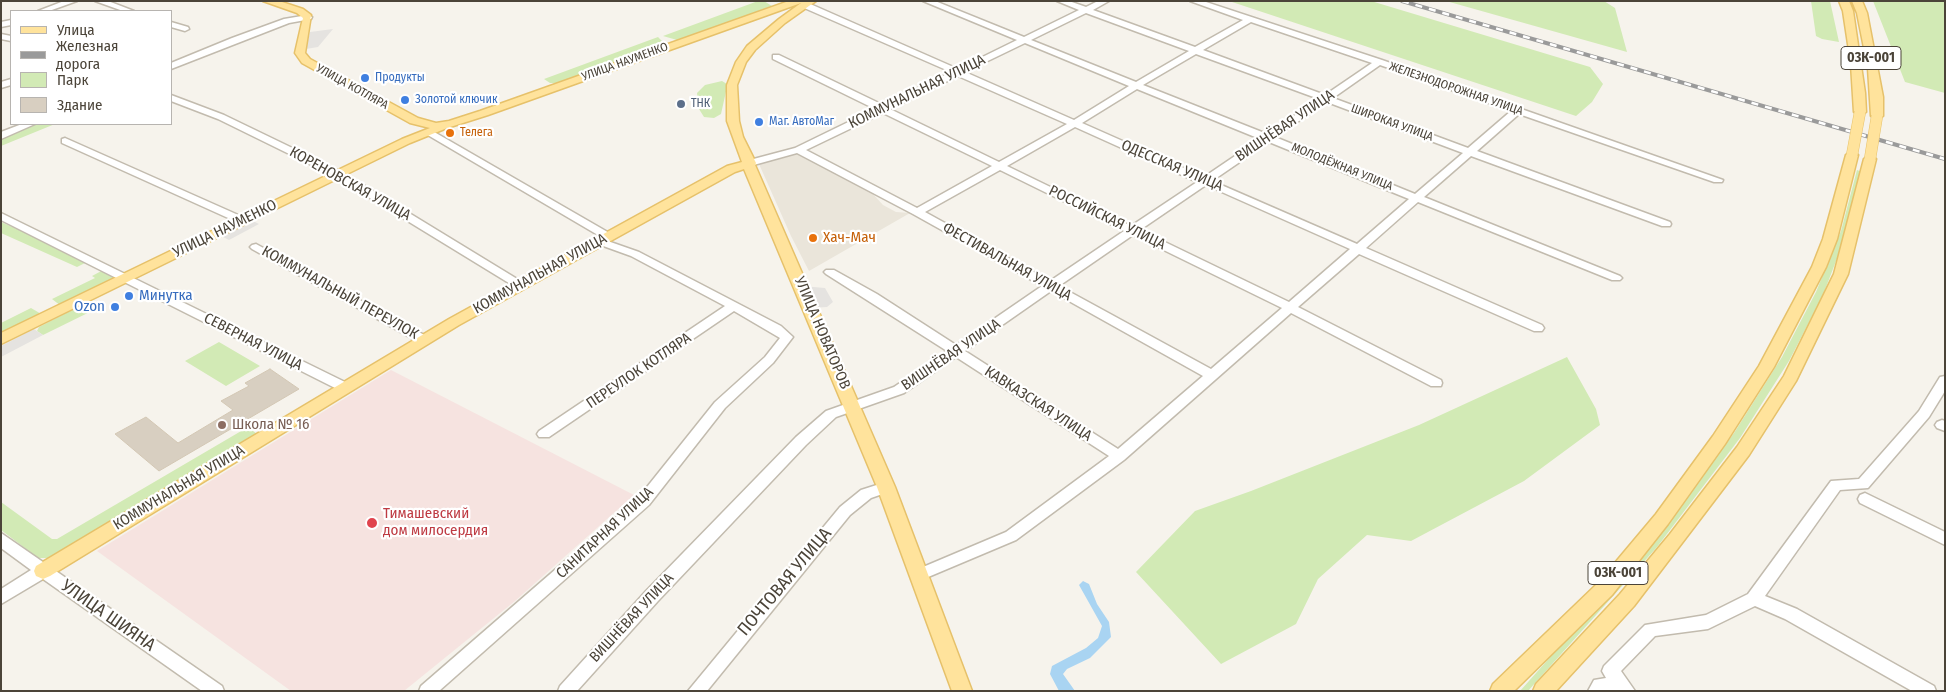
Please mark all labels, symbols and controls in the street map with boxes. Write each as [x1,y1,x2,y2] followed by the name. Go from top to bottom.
[10,10,172,125] legend
[57,21,95,39] text: Улица
[56,37,118,73] text: Железная дорога
[580,40,670,84] street label: УЛИЦА НАУМЕНКО
[1841,46,1901,70] road number: 03К-001
[846,51,988,133] street label: КОММУНАЛЬНАЯ УЛИЦА
[1387,59,1525,119] street label: ЖЕЛЕЗНОДОРОЖНАЯ УЛИЦА
[313,61,391,113] street label: УЛИЦА КОТЛЯРА
[57,71,88,89] text: Парк
[375,71,425,85] place label: Продукты
[359,72,371,84] marker: Продукты
[1232,86,1338,166] street label: ВИШНЁВАЯ УЛИЦА
[415,93,498,107] place label: Золотой ключик
[399,94,411,106] marker: Золотой ключик
[57,96,103,114] text: Здание
[691,97,710,111] place label: ТНК
[675,98,687,110] marker: ТНК
[1349,101,1435,145] street label: ШИРОКАЯ УЛИЦА
[769,115,834,129] place label: Маг. АвтоМаг
[753,116,765,128] marker: Маг. АвтоМаг
[460,126,493,140] place label: Телега
[444,127,456,139] marker: Телега
[1118,136,1226,196] street label: ОДЕССКАЯ УЛИЦА
[1289,140,1395,194] street label: МОЛОДЁЖНАЯ УЛИЦА
[286,143,414,225] street label: КОРЕНОВСКАЯ УЛИЦА
[1046,182,1168,254] street label: РОССИЙСКАЯ УЛИЦА
[170,196,280,262] street label: УЛИЦА НАУМЕНКО
[939,219,1075,305] street label: ФЕСТИВАЛЬНАЯ УЛИЦА
[823,229,876,247] place label: Хач-Мач
[470,230,610,318] street label: КОММУНАЛЬНАЯ УЛИЦА
[807,232,819,244] marker: Хач-Мач
[259,242,421,344] street label: КОММУНАЛЬНЫЙ ПЕРЕУЛОК
[790,274,854,392] street label: УЛИЦА НОВАТОРОВ
[139,287,193,305] place label: Минутка
[123,290,135,302] marker: Минутка
[74,298,105,316] place label: Ozon
[109,301,121,313] marker: Ozon
[201,309,305,375] street label: СЕВЕРНАЯ УЛИЦА
[898,315,1004,395] street label: ВИШНЁВАЯ УЛИЦА
[583,329,695,413] street label: ПЕРЕУЛОК КОТЛЯРА
[981,363,1095,445] street label: КАВКАЗСКАЯ УЛИЦА
[232,416,309,434] place label: Школа № 16
[216,419,228,431] marker: Школа № 16
[110,442,248,534] street label: КОММУНАЛЬНАЯ УЛИЦА
[553,483,657,583] street label: САНИТАРНАЯ УЛИЦА
[383,505,488,540] place label: Тимашевский дом милосердия
[365,516,379,530] marker: Тимашевский дом милосердия
[733,524,837,640] street label: ПОЧТОВАЯ УЛИЦА
[1588,562,1648,584] road number: 03К-001
[586,570,678,666] street label: ВИШНЁВАЯ УЛИЦА
[57,575,159,657] street label: УЛИЦА ШИЯНА

